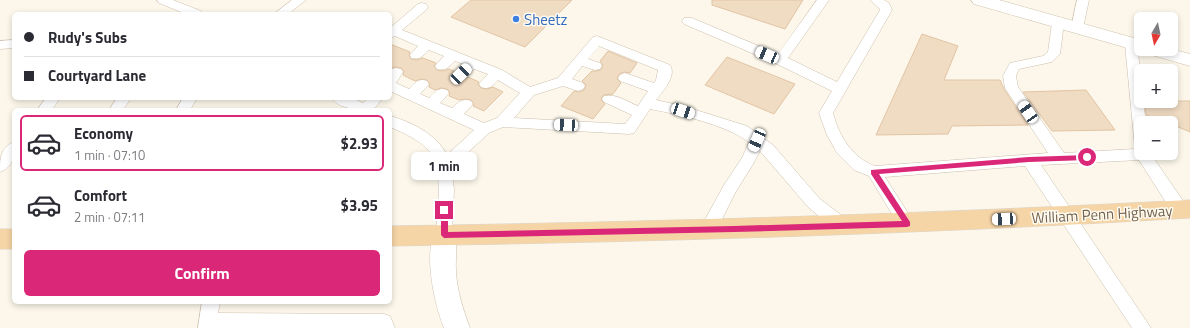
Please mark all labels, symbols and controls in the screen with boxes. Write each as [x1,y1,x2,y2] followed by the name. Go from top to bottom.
[524,8,568,31] place label: Sheetz
[1134,12,1178,56] north arrow
[1134,12,1178,160] map controls
[511,14,521,24] marker: Sheetz
[48,26,127,49] text: Rudy's Subs
[754,45,780,65] car
[448,61,474,87] car
[48,64,146,87] text: Courtyard Lane
[1134,64,1178,108] button: +
[1016,99,1040,125] car
[670,102,696,120] car
[1134,116,1178,160] button: −
[554,118,578,132] car
[74,122,133,145] text: Economy
[26,125,62,161] icon: car
[747,127,767,153] car
[341,132,378,155] text: $2.93
[74,145,145,165] text: 1 min · 07:10
[1078,148,1096,166] route start
[411,152,477,180] callout: 1 min
[428,156,460,176] text: 1 min
[74,184,127,207] text: Comfort
[26,187,62,223] icon: car
[341,194,378,217] text: $3.95
[1031,199,1173,229] street label: William Penn Highway
[435,201,453,219] route end
[74,207,145,227] text: 2 min · 07:11
[992,212,1016,226] car
[24,250,380,296] button: Confirm

